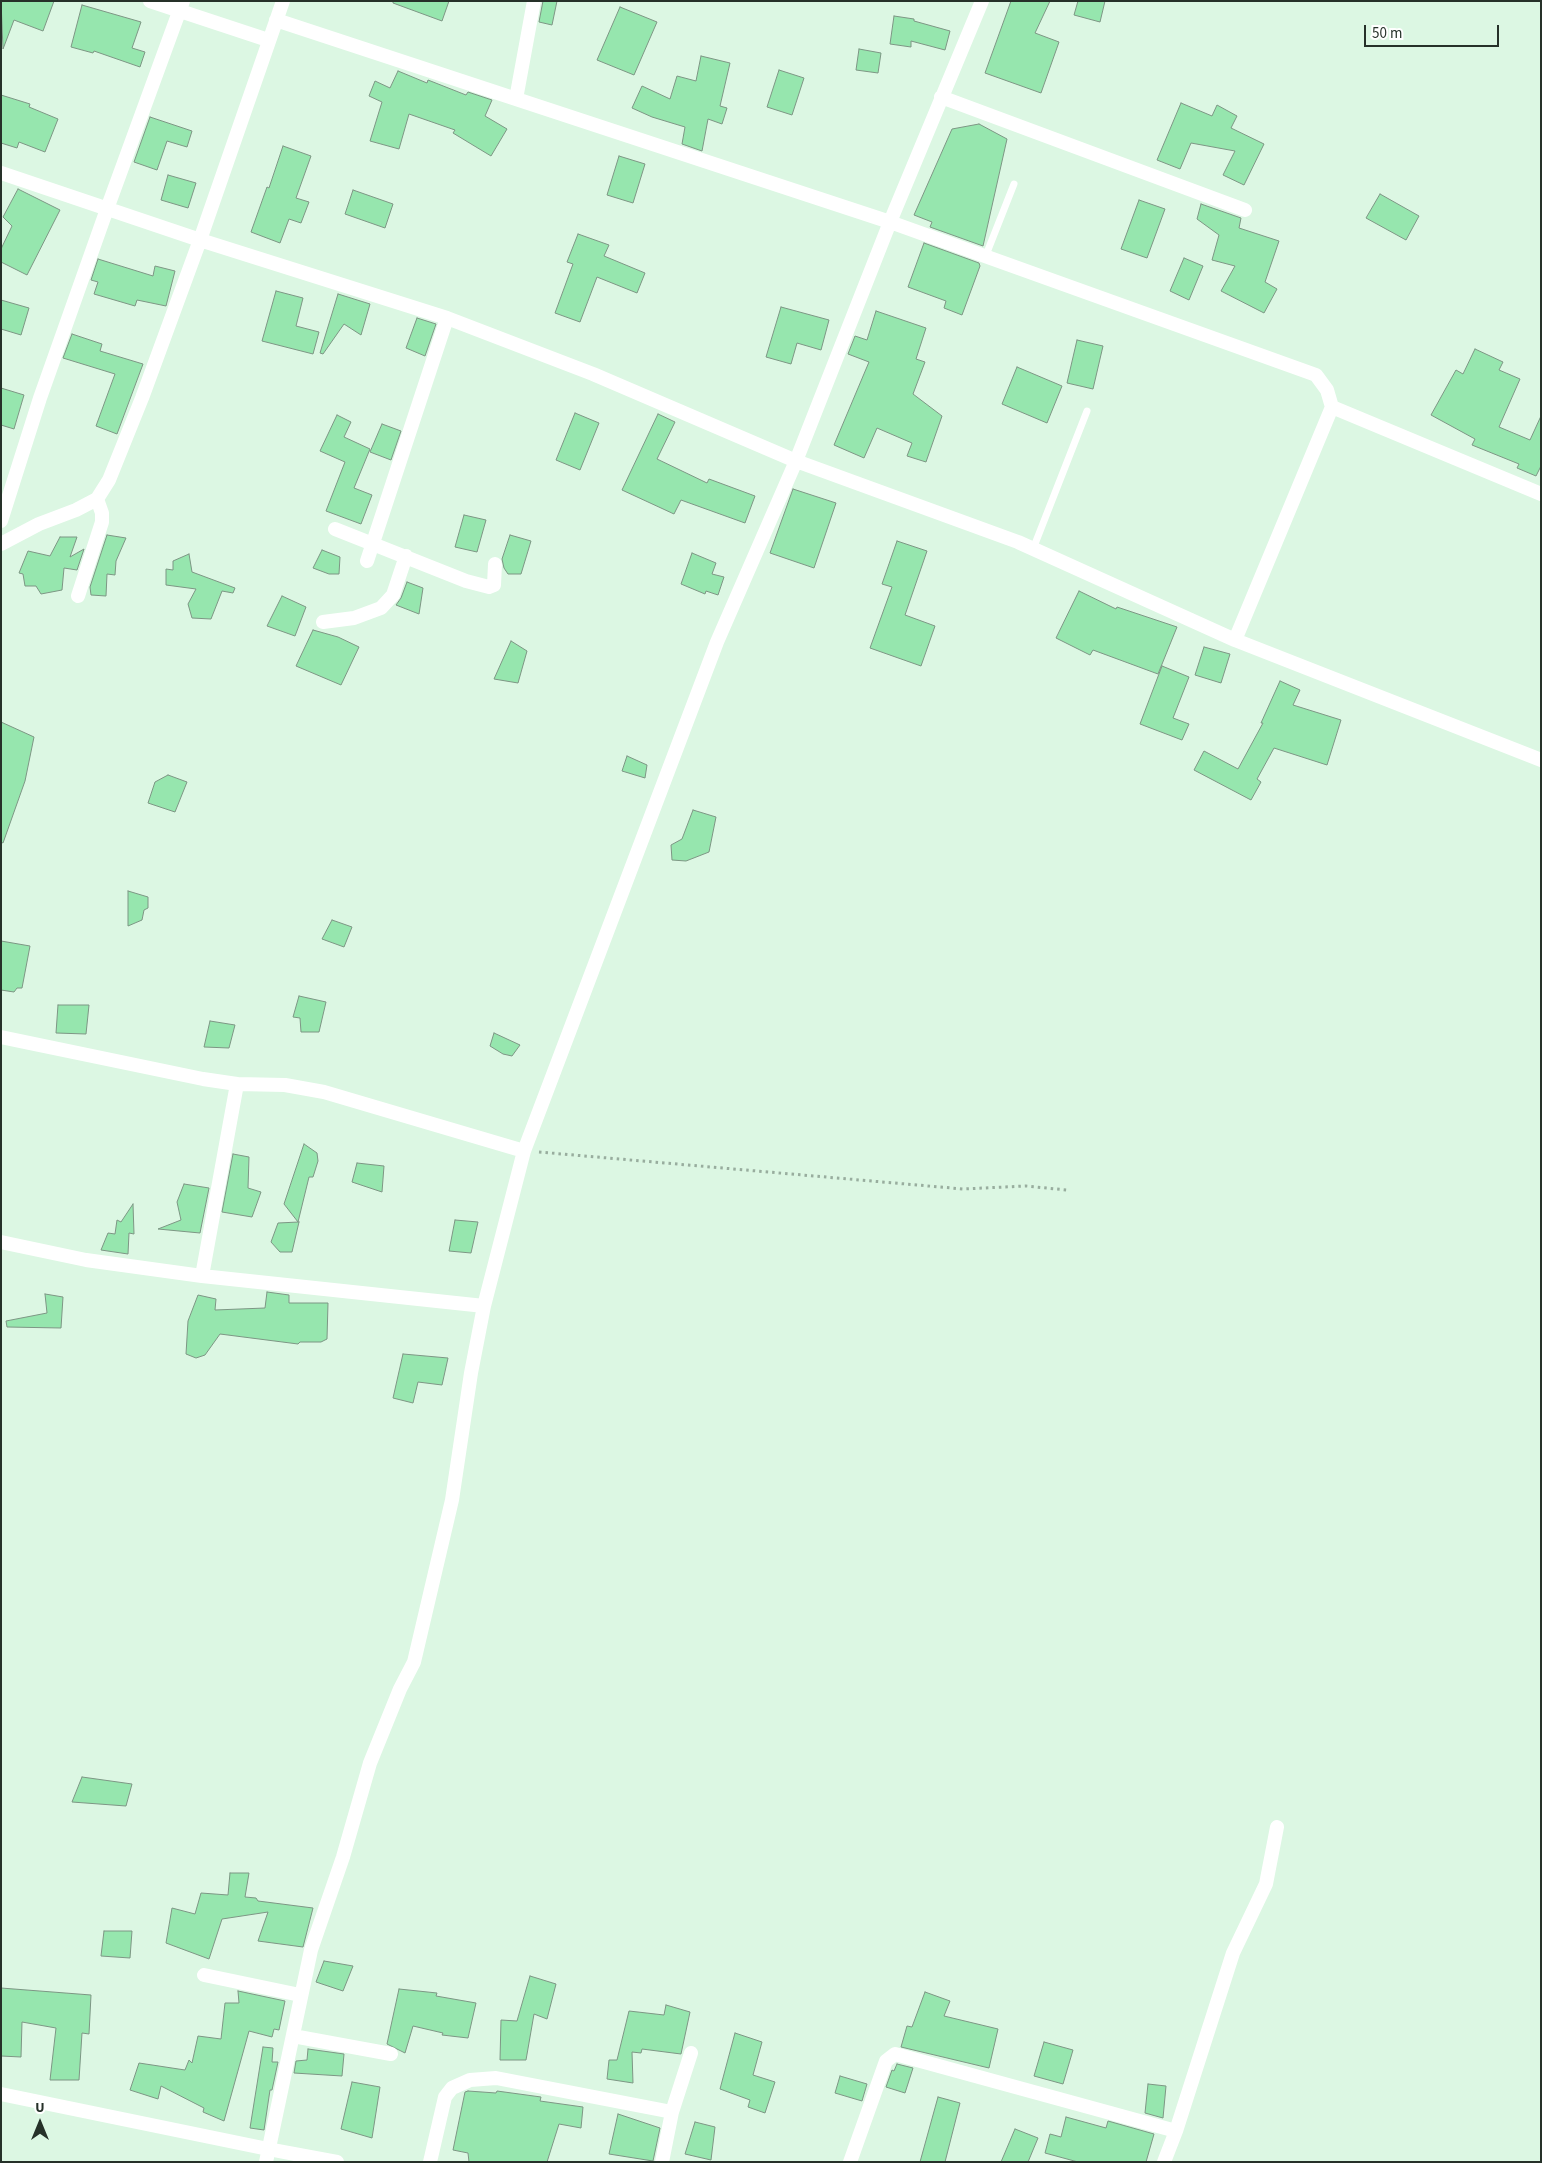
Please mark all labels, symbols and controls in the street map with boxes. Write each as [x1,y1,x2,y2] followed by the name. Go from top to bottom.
[1367,15,1502,47] scale bar
[1372,23,1402,44] text: 50 m
[15,2098,65,2148] north arrow
[35,2098,45,2118] text: U

